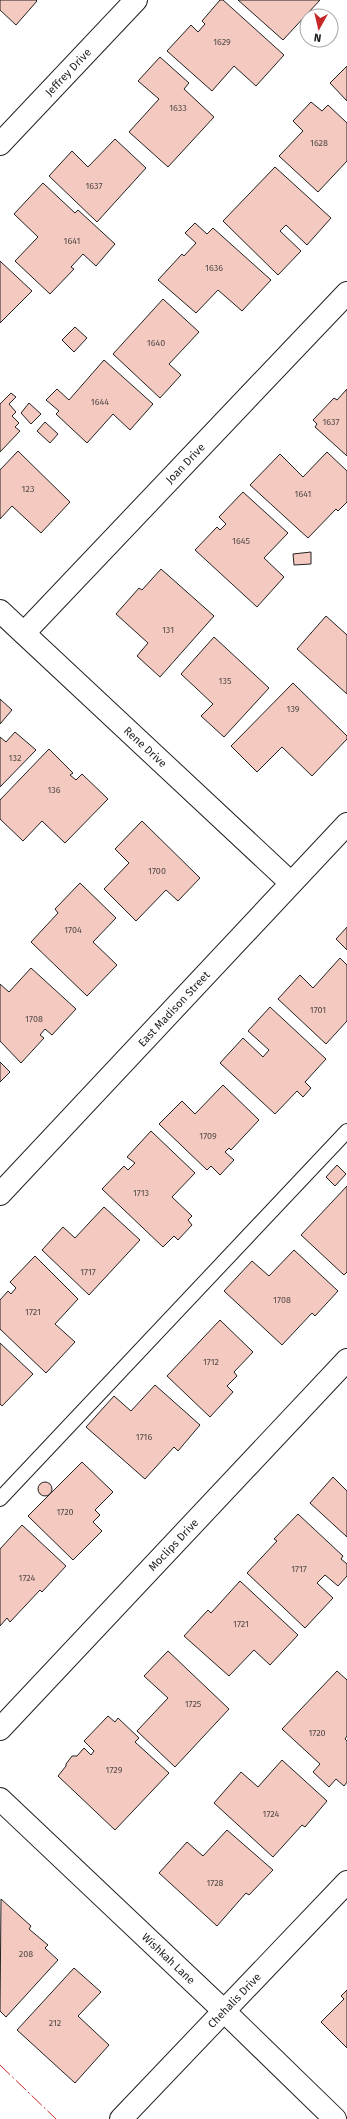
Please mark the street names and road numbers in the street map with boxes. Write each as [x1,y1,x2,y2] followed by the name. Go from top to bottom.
[42,45,94,99] street label: Jeffrey Drive
[163,440,207,486] street label: Joan Drive
[121,724,169,770] street label: Rene Drive
[135,968,212,1049] street label: East Madison Street
[146,1516,201,1574] street label: Moclips Drive
[139,1930,198,1987] street label: Wishkah Lane
[205,1970,263,2031] street label: Chehalis Drive

